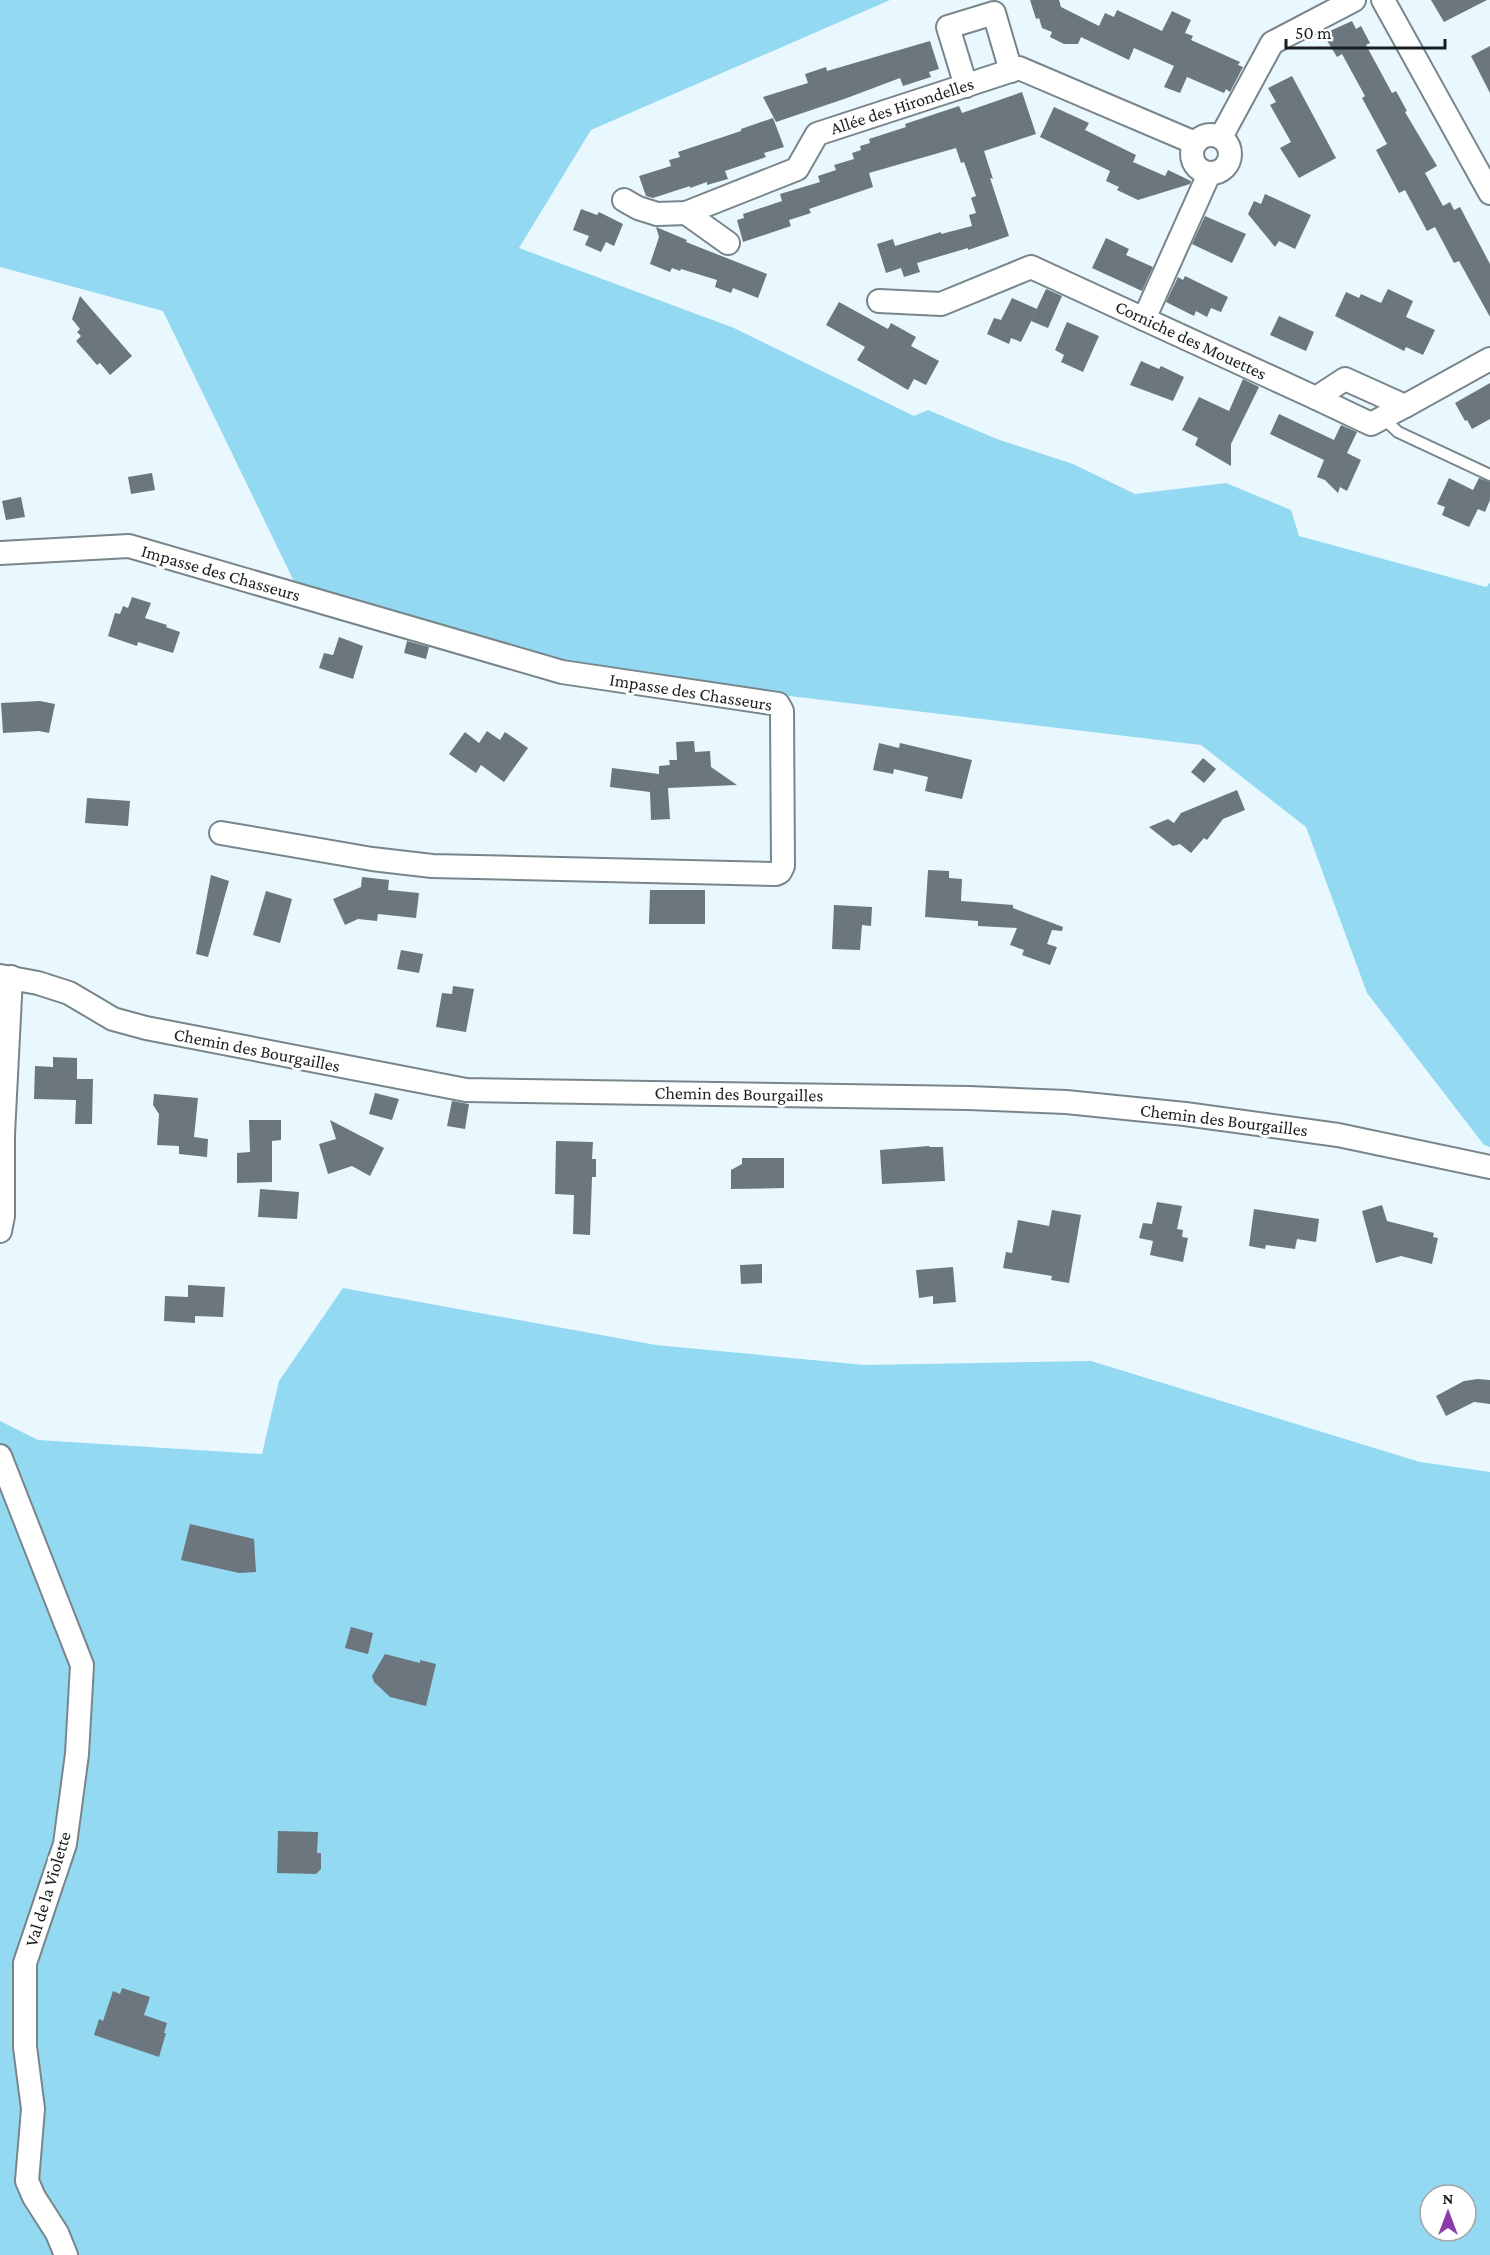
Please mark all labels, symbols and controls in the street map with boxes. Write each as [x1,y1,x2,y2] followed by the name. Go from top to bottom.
[1286,12,1445,50] scale bar
[1295,23,1332,43] text: 50 m
[828,73,976,139] street label: Allée des Hirondelles
[1112,296,1270,384] street label: Corniche des Mouettes
[139,541,303,605] street label: Impasse des Chasseurs
[608,669,774,715] street label: Impasse des Chasseurs
[172,1024,342,1076] street label: Chemin des Bourgailles
[654,1083,824,1105] street label: Chemin des Bourgailles
[1139,1100,1309,1140] street label: Chemin des Bourgailles
[21,1829,75,1949] street label: Val de la Violette
[1418,2183,1478,2243] north arrow
[1443,2190,1454,2207] text: N

